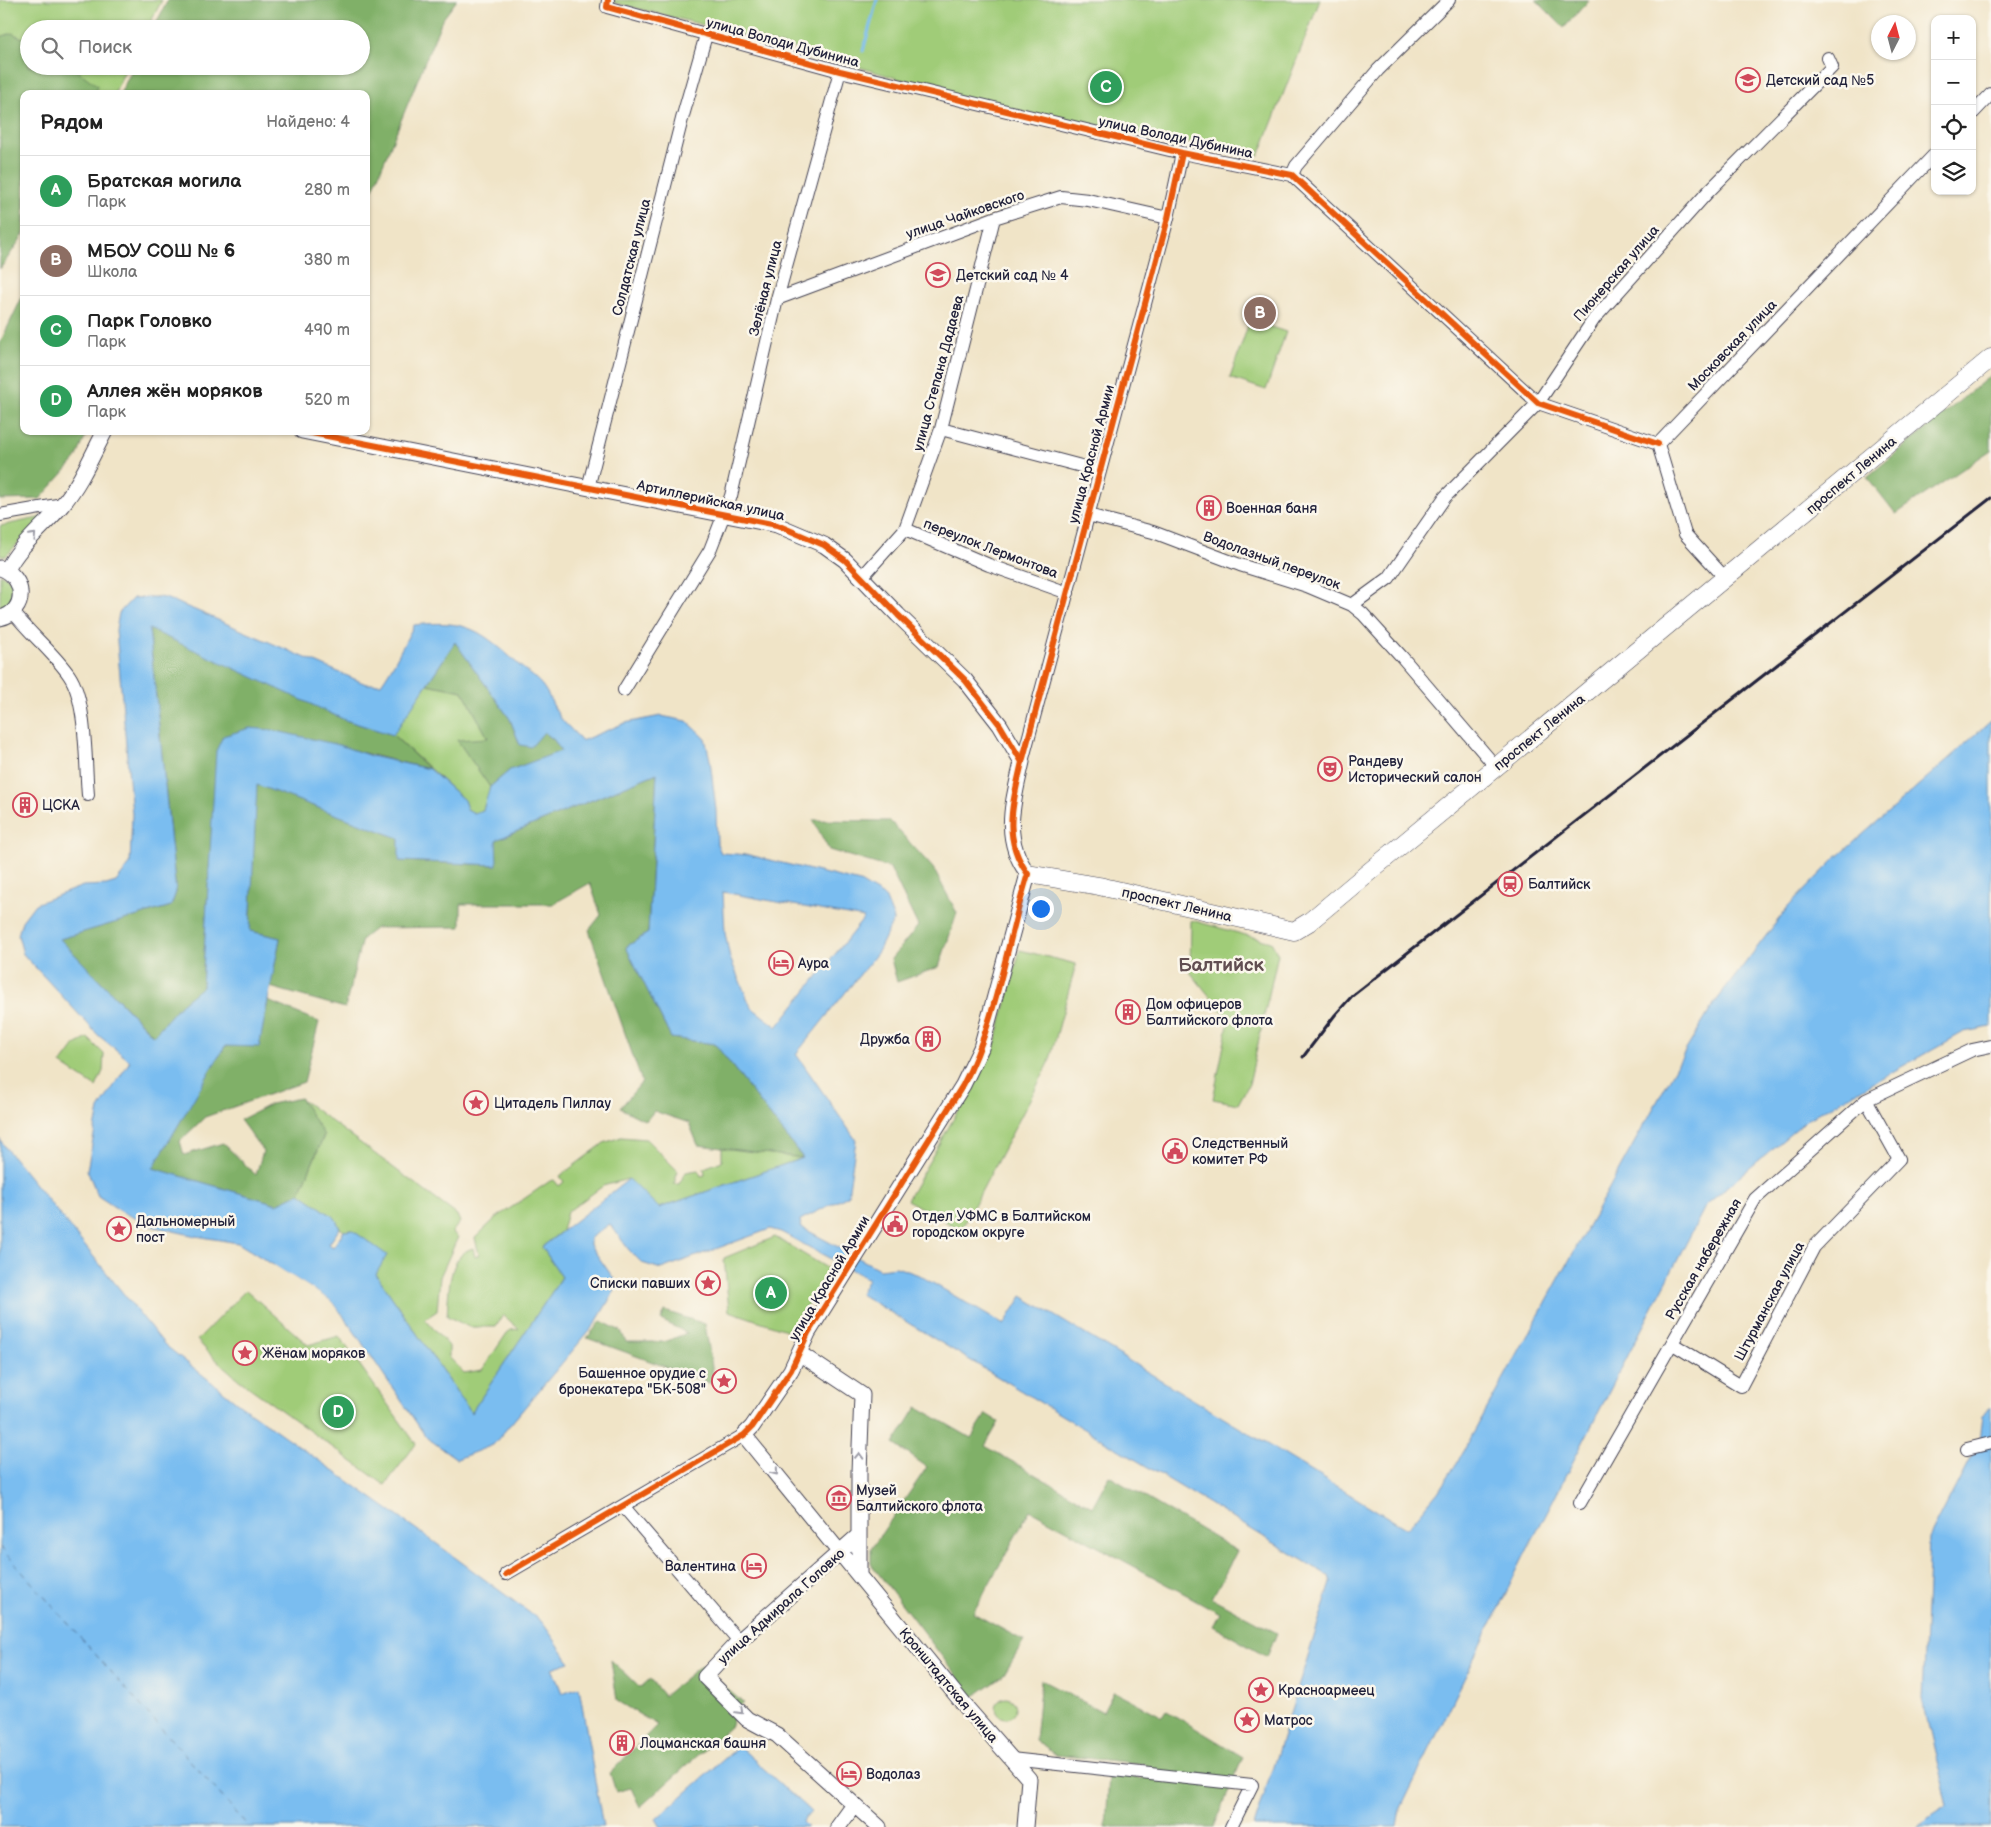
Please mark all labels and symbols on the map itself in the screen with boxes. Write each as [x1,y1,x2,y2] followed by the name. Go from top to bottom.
[705,14,862,71] street label: улица Володи Дубинина
[1871,15,1916,60] north arrow
[1735,67,1761,93] school or university icon: Детский сад №5
[1090,68,1122,106] pin: C
[1766,72,1874,89] place label: Детский сад №5
[1097,113,1255,162] street label: улица Володи Дубинина
[904,186,1026,243] street label: улица Чайковского
[609,196,654,318] street label: Солдатская улица
[1570,221,1663,325] street label: Пионерская улица
[745,238,786,338] street label: Зелёная улица
[925,262,951,288] school or university icon: Детский сад № 4
[956,267,1069,284] place label: Детский сад № 4
[909,292,968,453] street label: улица Степана Дадаева
[1244,294,1276,332] pin: B
[1684,296,1781,395] street label: Московская улица
[1065,383,1118,525] street label: улица Красной Армии
[1803,432,1900,518] street label: проспект Ленина
[635,476,787,525] street label: Артиллерийская улица
[1196,495,1222,521] building icon: Военная баня
[1226,500,1318,517] place label: Военная баня
[921,515,1061,582] street label: переулок Лермонтова
[1201,528,1343,593] street label: Водолазный переулок
[27,533,36,542] one-way arrow
[1490,690,1589,774] street label: проспект Ленина
[1348,753,1482,786] place label: Рандеву Исторический салон
[1317,756,1343,782] theatre icon: Рандеву Исторический салон
[12,792,38,818] building icon: ЦСКА
[42,797,80,814] place label: ЦСКА
[1497,871,1523,897] station icon: Балтийск
[1528,876,1591,893] place label: Балтийск
[1120,884,1234,926] street label: проспект Ленина
[1028,896,1054,922] your location
[768,950,794,976] hotel icon: Аура
[1178,954,1265,977] district label: Балтийск
[797,955,830,972] place label: Аура
[1146,996,1274,1029] place label: Дом офицеров Балтийского флота
[1115,999,1141,1025] building icon: Дом офицеров Балтийского флота
[915,1026,941,1052] building icon: Дружба
[860,1031,911,1048] place label: Дружба
[463,1090,489,1116] place icon: Цитадель Пиллау
[494,1095,611,1112] place label: Цитадель Пиллау
[1192,1135,1288,1168] place label: Следственный комитет РФ
[1162,1138,1188,1164] public building icon: Следственный комитет РФ
[1662,1195,1745,1323] street label: Русская набережная
[912,1208,1091,1241] place label: Отдел УФМС в Балтийском городском округе
[882,1211,908,1237] public building icon: Отдел УФМС в Балтийском городском округе
[136,1213,235,1246] place label: Дальномерный пост
[785,1213,873,1344] street label: улица Красной Армии
[106,1216,132,1242] place icon: Дальномерный пост
[1731,1238,1808,1364] street label: Штурманская улица
[695,1270,721,1296] place icon: Списки павших
[755,1274,787,1312] pin: A
[590,1275,691,1292] place label: Списки павших
[232,1340,258,1366] place icon: Жёнам моряков
[262,1345,366,1362] place label: Жёнам моряков
[559,1365,706,1398] place label: Башенное орудие с бронекатера "БК-508"
[711,1368,737,1394] place icon: Башенное орудие с бронекатера "БК-508"
[322,1393,354,1431] pin: D
[854,1452,865,1460] one-way arrow
[769,1467,778,1476] one-way arrow
[856,1482,984,1515] place label: Музей Балтийского флота
[826,1485,852,1511] museum icon: Музей Балтийского флота
[714,1545,848,1668] street label: улица Адмирала Головко
[741,1553,767,1579] hotel icon: Валентина
[665,1558,737,1575] place label: Валентина
[896,1624,1002,1747] street label: Кронштадтская улица
[1248,1677,1274,1703] place icon: Красноармеец
[1278,1682,1375,1699] place label: Красноармеец
[734,1706,743,1715] one-way arrow
[1234,1707,1260,1733] place icon: Матрос
[1264,1712,1313,1729] place label: Матрос
[609,1730,635,1756] building icon: Лоцманская башня
[639,1735,766,1752] place label: Лоцманская башня
[836,1761,862,1787] hotel icon: Водолаз
[866,1766,921,1783] place label: Водолаз

